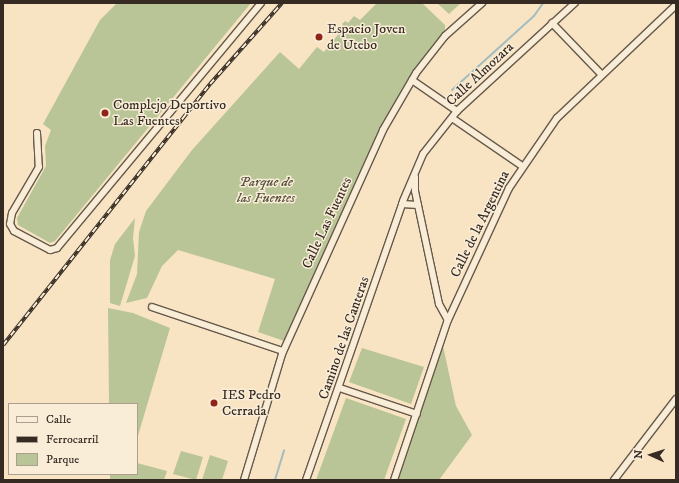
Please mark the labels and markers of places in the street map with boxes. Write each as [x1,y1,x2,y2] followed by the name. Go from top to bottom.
[327,21,405,54] place label: Espacio Joven de Utebo
[314,32,324,42] marker: Espacio Joven de Utebo
[113,97,226,130] place label: Complejo Deportivo Las Fuentes
[100,108,110,118] marker: Complejo Deportivo Las Fuentes
[222,387,281,420] place label: IES Pedro Cerrada
[209,398,219,408] marker: IES Pedro Cerrada

